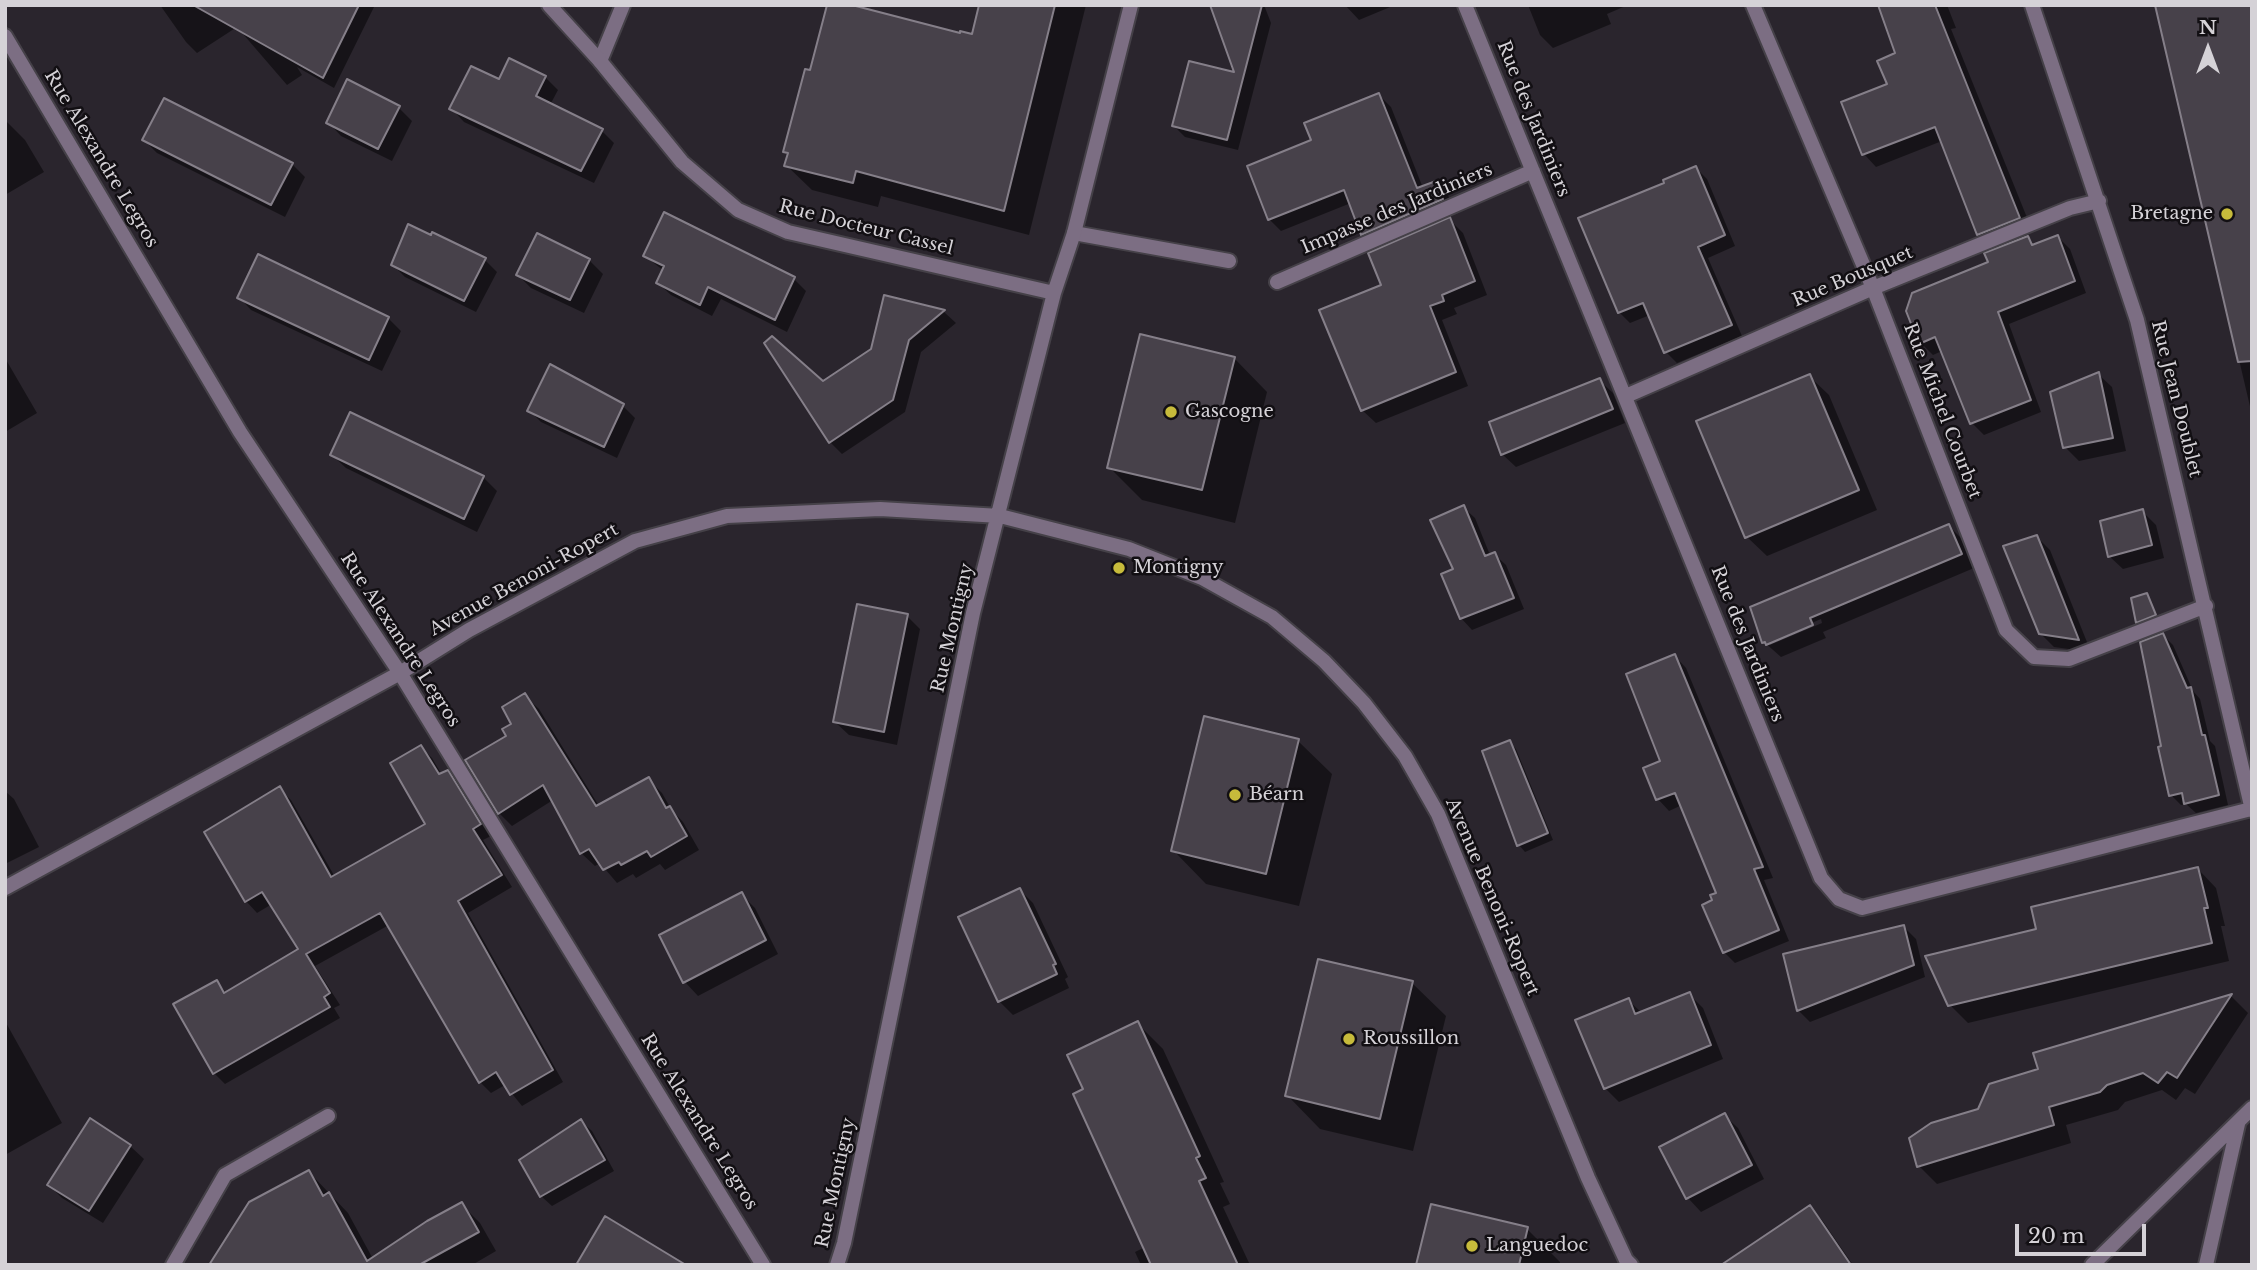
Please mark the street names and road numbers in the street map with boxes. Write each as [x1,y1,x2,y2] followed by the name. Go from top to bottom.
[1492,38,1574,200] street label: Rue des Jardiniers
[39,66,163,252] street label: Rue Alexandre Legros
[1298,159,1496,259] street label: Impasse des Jardiniers
[777,196,955,260] street label: Rue Docteur Cassel
[1790,242,1916,312] street label: Rue Bousquet
[2146,318,2206,480] street label: Rue Jean Doublet
[1898,320,1986,502] street label: Rue Michel Courbet
[426,519,622,641] street label: Avenue Benoni-Ropert
[336,549,464,731] street label: Rue Alexandre Legros
[928,561,978,695] street label: Rue Montigny
[1706,563,1788,725] street label: Rue des Jardiniers
[1441,795,1543,999] street label: Avenue Benoni-Ropert
[636,1030,762,1214] street label: Rue Alexandre Legros
[812,1116,860,1250] street label: Rue Montigny

